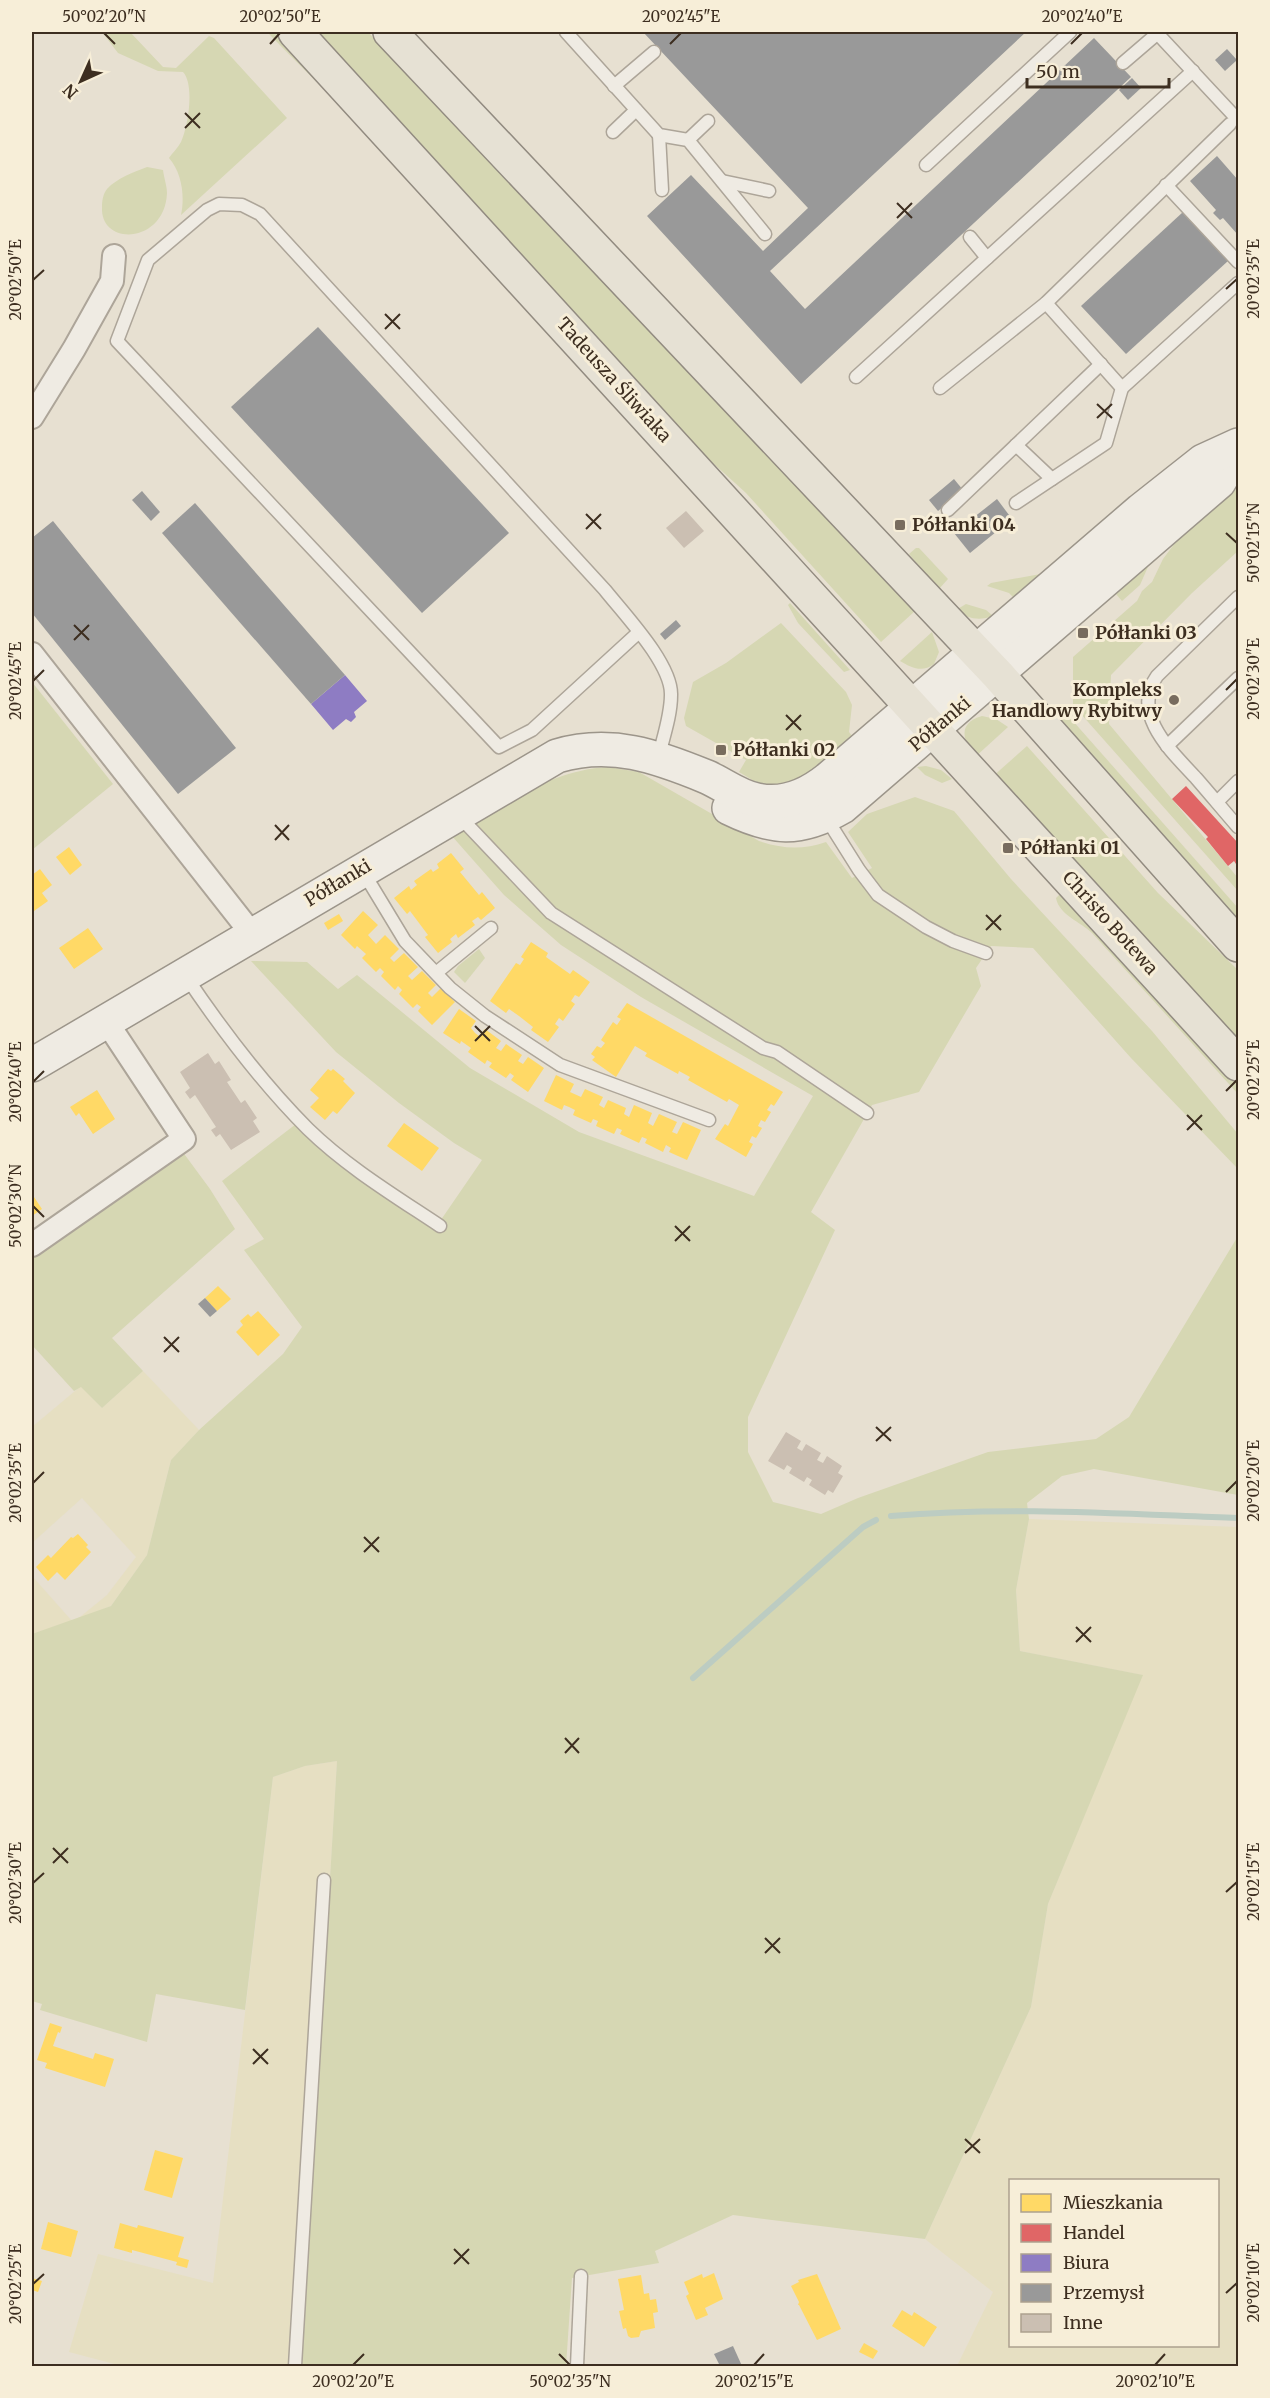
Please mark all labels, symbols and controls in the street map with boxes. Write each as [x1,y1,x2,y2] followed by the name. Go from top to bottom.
[62,7,146,26] text: 50°02'20"N
[239,7,321,26] text: 20°02'50"E
[642,7,721,26] text: 20°02'45"E
[1042,7,1123,26] text: 20°02'40"E
[51,51,111,111] north arrow
[1027,51,1170,89] scale bar
[1036,60,1080,83] text: 50 m
[59,80,82,103] text: N
[6,239,25,321] text: 20°02'50"E
[1244,239,1263,319] text: 20°02'35"E
[552,313,677,447] street label: Tadeusza Śliwiaka
[1244,503,1263,583] text: 50°02'15"N
[912,513,1016,536] place label: Półłanki 04
[893,518,907,532] marker: Półłanki 04
[1095,621,1197,644] place label: Półłanki 03
[1076,626,1090,640] marker: Półłanki 03
[1244,638,1263,720] text: 20°02'30"E
[6,641,25,720] text: 20°02'45"E
[992,678,1162,722] place label: Kompleks Handlowy Rybitwy
[904,691,975,756] street label: Półłanki
[1167,693,1181,707] marker: Kompleks Handlowy Rybitwy
[733,738,835,761] place label: Półłanki 02
[714,743,728,757] marker: Półłanki 02
[1020,836,1120,859] place label: Półłanki 01
[1001,841,1015,855] marker: Półłanki 01
[300,854,375,911] street label: Półłanki
[1058,866,1163,980] street label: Christo Botewa
[1244,1039,1263,1120] text: 20°02'25"E
[6,1041,25,1122] text: 20°02'40"E
[6,1164,25,1248] text: 50°02'30"N
[1244,1440,1263,1522] text: 20°02'20"E
[6,1443,25,1523] text: 20°02'35"E
[6,1842,25,1924] text: 20°02'30"E
[1244,1843,1263,1921] text: 20°02'15"E
[1009,2179,1219,2347] legend
[1063,2191,1163,2214] text: Mieszkania
[1063,2221,1125,2244] text: Handel
[6,2243,25,2324] text: 20°02'25"E
[1244,2243,1263,2323] text: 20°02'10"E
[1063,2251,1110,2274] text: Biura
[1063,2281,1145,2304] text: Przemysł
[1063,2311,1103,2334] text: Inne
[312,2372,394,2391] text: 20°02'20"E
[529,2372,611,2391] text: 50°02'35"N
[715,2372,793,2391] text: 20°02'15"E
[1115,2372,1195,2391] text: 20°02'10"E

